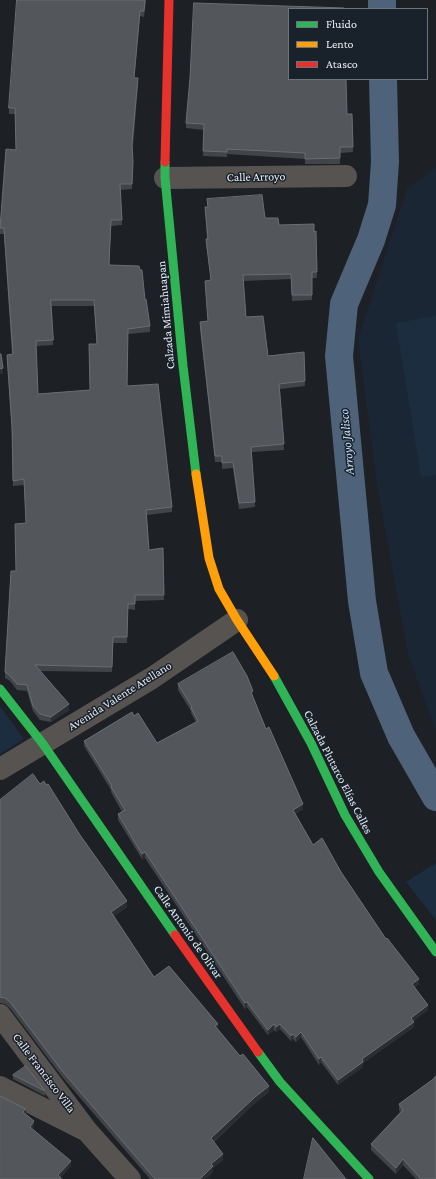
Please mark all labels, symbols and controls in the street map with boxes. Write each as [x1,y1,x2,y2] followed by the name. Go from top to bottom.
[288,8,428,80] legend
[326,17,357,31] text: Fluido
[326,37,354,51] text: Lento
[326,57,358,71] text: Atasco
[226,169,286,185] street label: Calle Arroyo
[154,260,178,370] street label: Calzada Mimiahuapan
[336,408,358,476] water label: Arroyo Jalisco
[66,658,174,734] street label: Avenida Valente Arellano
[301,708,375,836] street label: Calzada Plutarco Elías Calles
[150,883,226,981] street label: Calle Antonio de Olivar
[9,1030,79,1116] street label: Calle Francisco Villa

